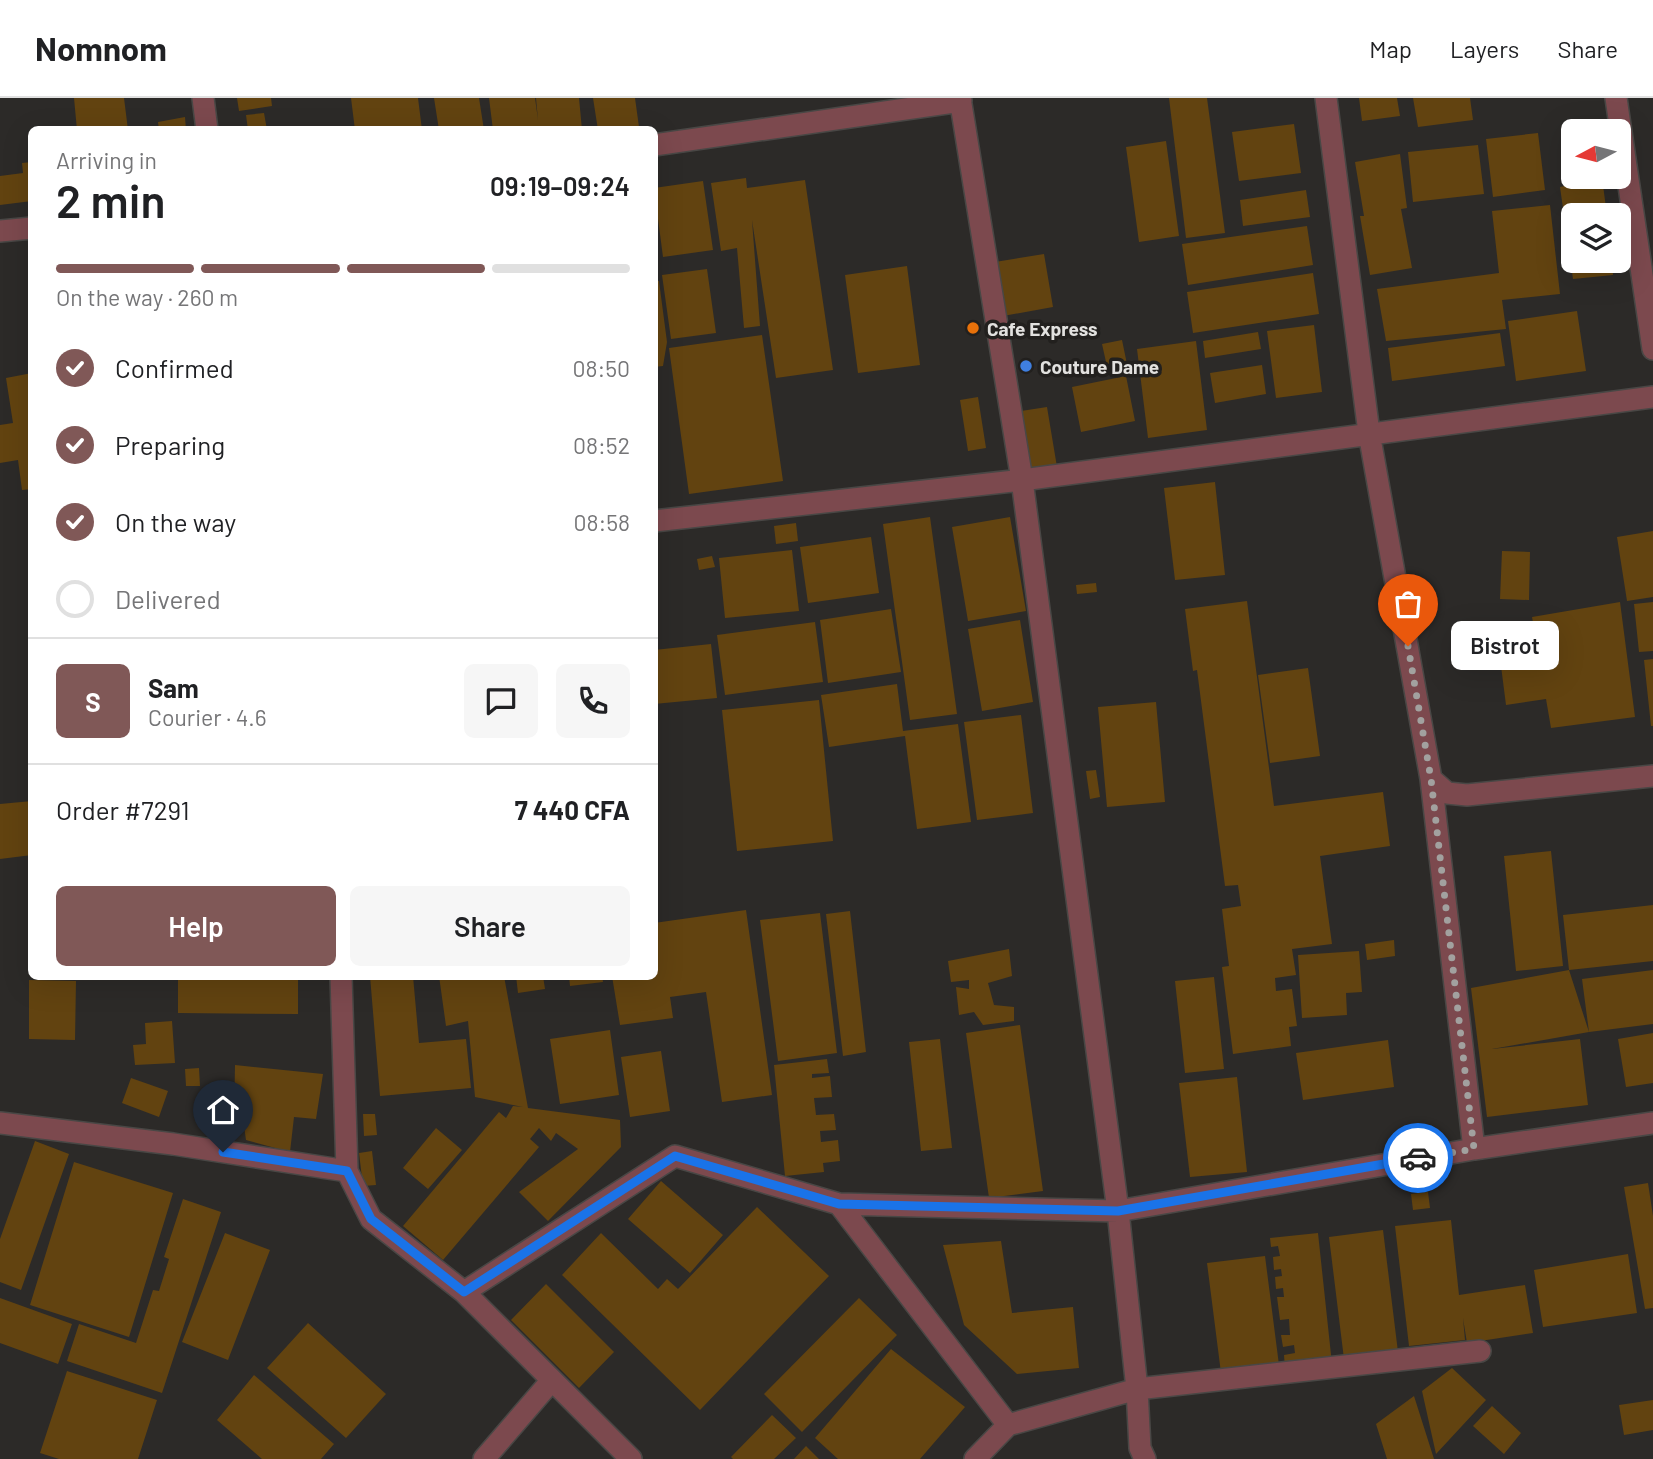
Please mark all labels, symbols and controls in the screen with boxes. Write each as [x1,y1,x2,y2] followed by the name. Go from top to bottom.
[35,28,167,68] text: Nomnom
[1369,34,1412,63] text: Map
[1450,34,1519,63] text: Layers
[1557,34,1618,63] text: Share
[1561,119,1631,189] north arrow
[1561,119,1631,273] map controls
[56,146,157,174] text: Arriving in
[490,170,630,201] text: 09:19–09:24
[56,172,165,227] text: 2 min
[1561,203,1631,273] button: layers
[56,283,238,311] text: On the way · 260 m
[987,317,1098,340] place label: Cafe Express
[965,320,981,336] marker: Cafe Express
[56,349,94,387] icon: check
[115,352,234,383] text: Confirmed
[572,354,630,382] text: 08:50
[1040,355,1159,378] place label: Couture Dame
[1018,358,1034,374] marker: Couture Dame
[56,426,94,464] icon: check
[115,429,225,460] text: Preparing
[573,431,630,459] text: 08:52
[56,503,94,541] icon: check
[115,506,236,537] text: On the way
[573,508,630,536] text: 08:58
[1378,574,1438,646] pin
[115,583,221,614] text: Delivered
[1389,585,1427,623] icon: bag
[1450,622,1558,670] callout: Bistrot
[1470,631,1540,659] text: Bistrot
[464,664,538,738] button: chat
[556,664,630,738] button: phone
[148,672,199,703] text: Sam
[85,686,101,717] text: S
[148,703,267,731] text: Courier · 4.6
[56,794,190,825] text: Order #7291
[515,794,630,825] text: 7 440 CFA
[56,886,336,966] button: Help
[350,886,630,966] button: Share
[193,1080,253,1152] pin
[204,1091,242,1129] icon: home
[1383,1123,1453,1193] courier
[1399,1139,1437,1177] icon: car

